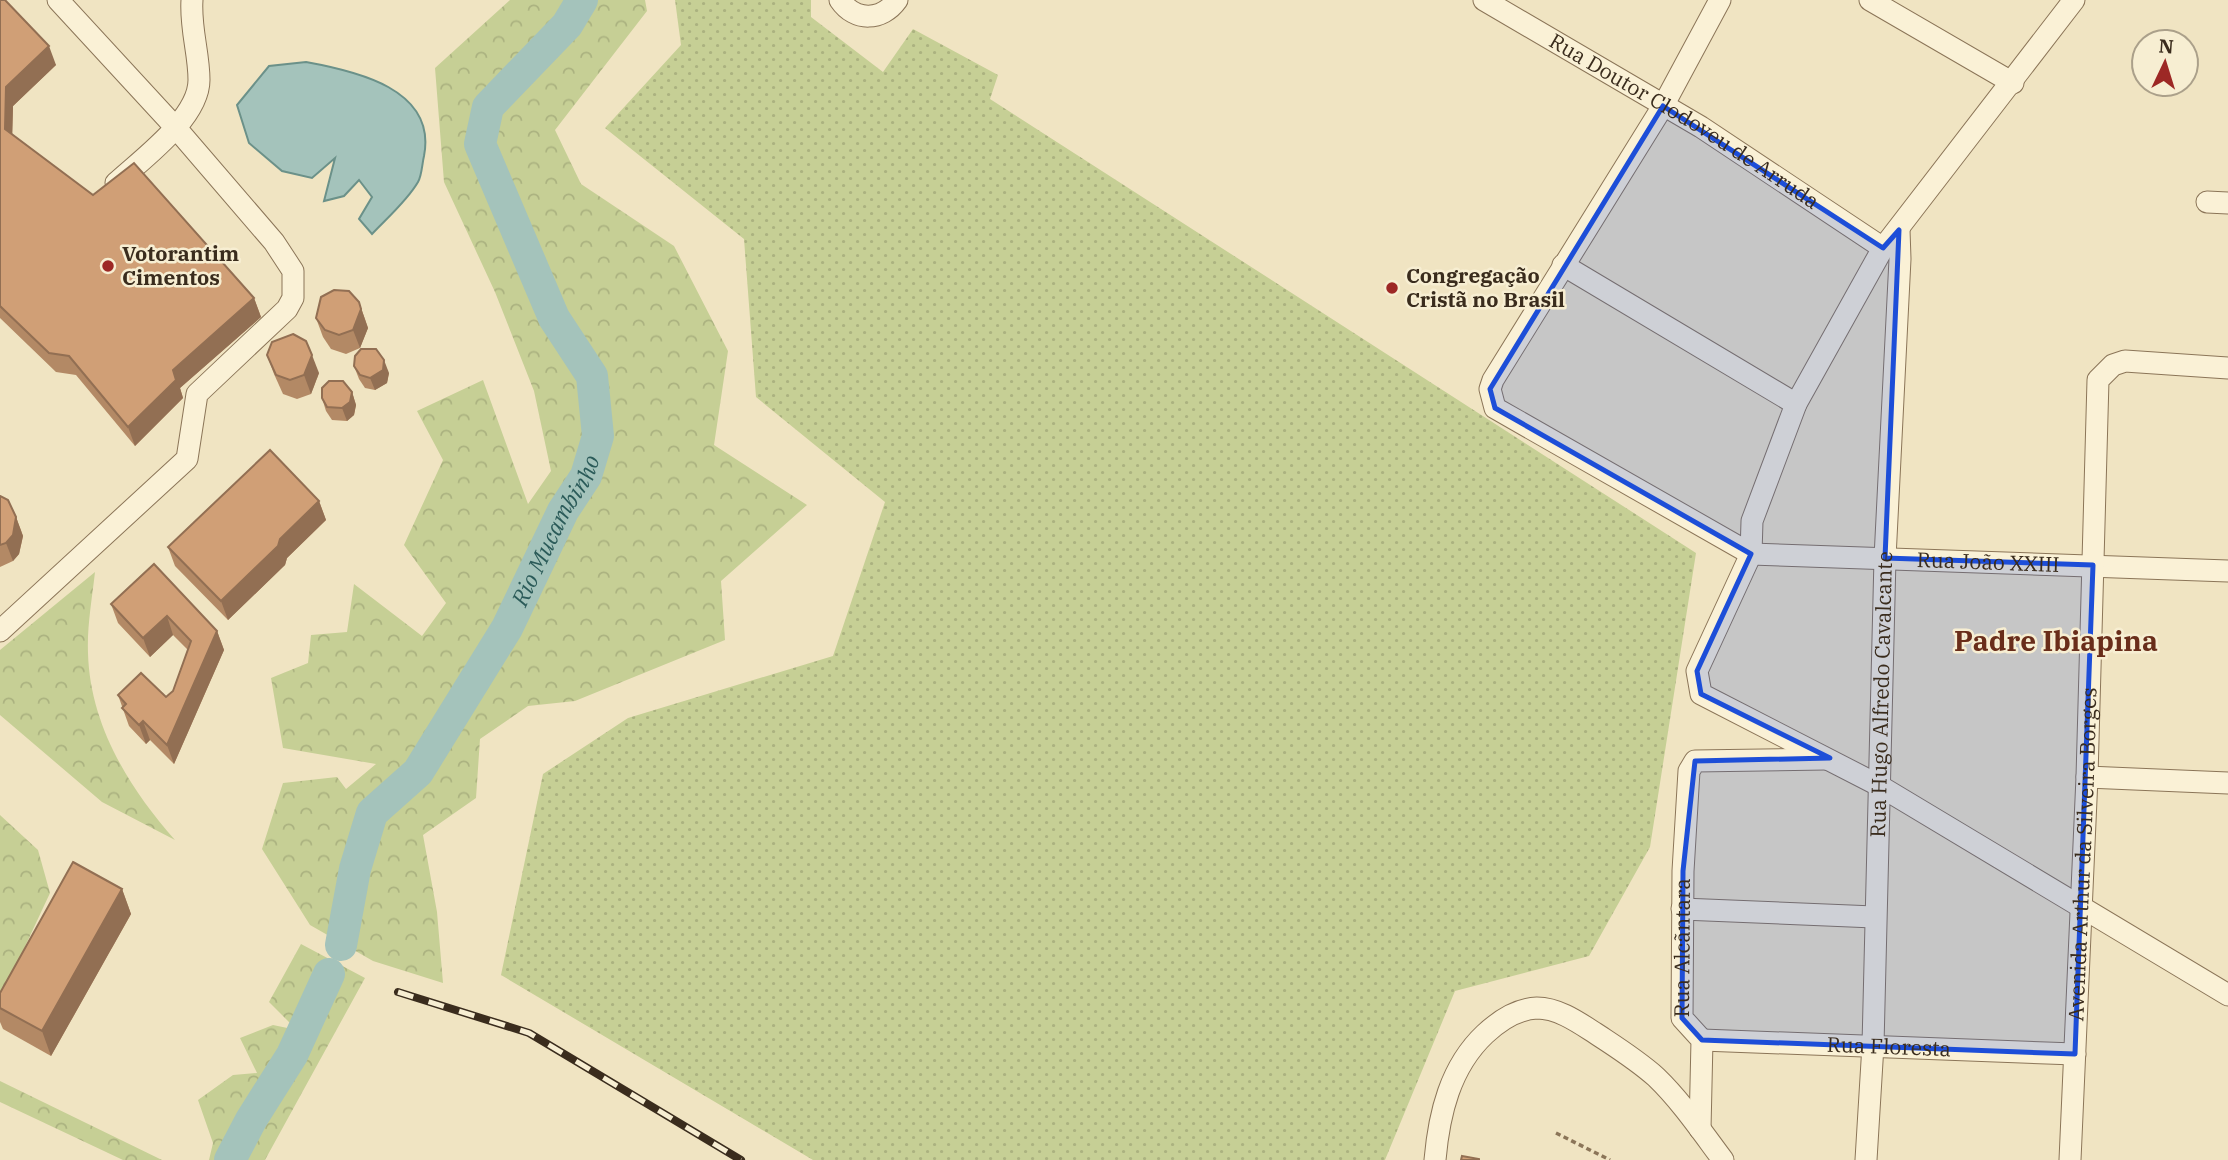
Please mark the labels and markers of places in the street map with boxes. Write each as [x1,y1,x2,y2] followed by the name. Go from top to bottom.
[122,239,239,291] place label: Votorantim Cimentos
[100,258,116,274] marker: Votorantim Cimentos
[1406,261,1565,313] place label: Congregação Cristã no Brasil
[1384,280,1400,296] marker: Congregação Cristã no Brasil

